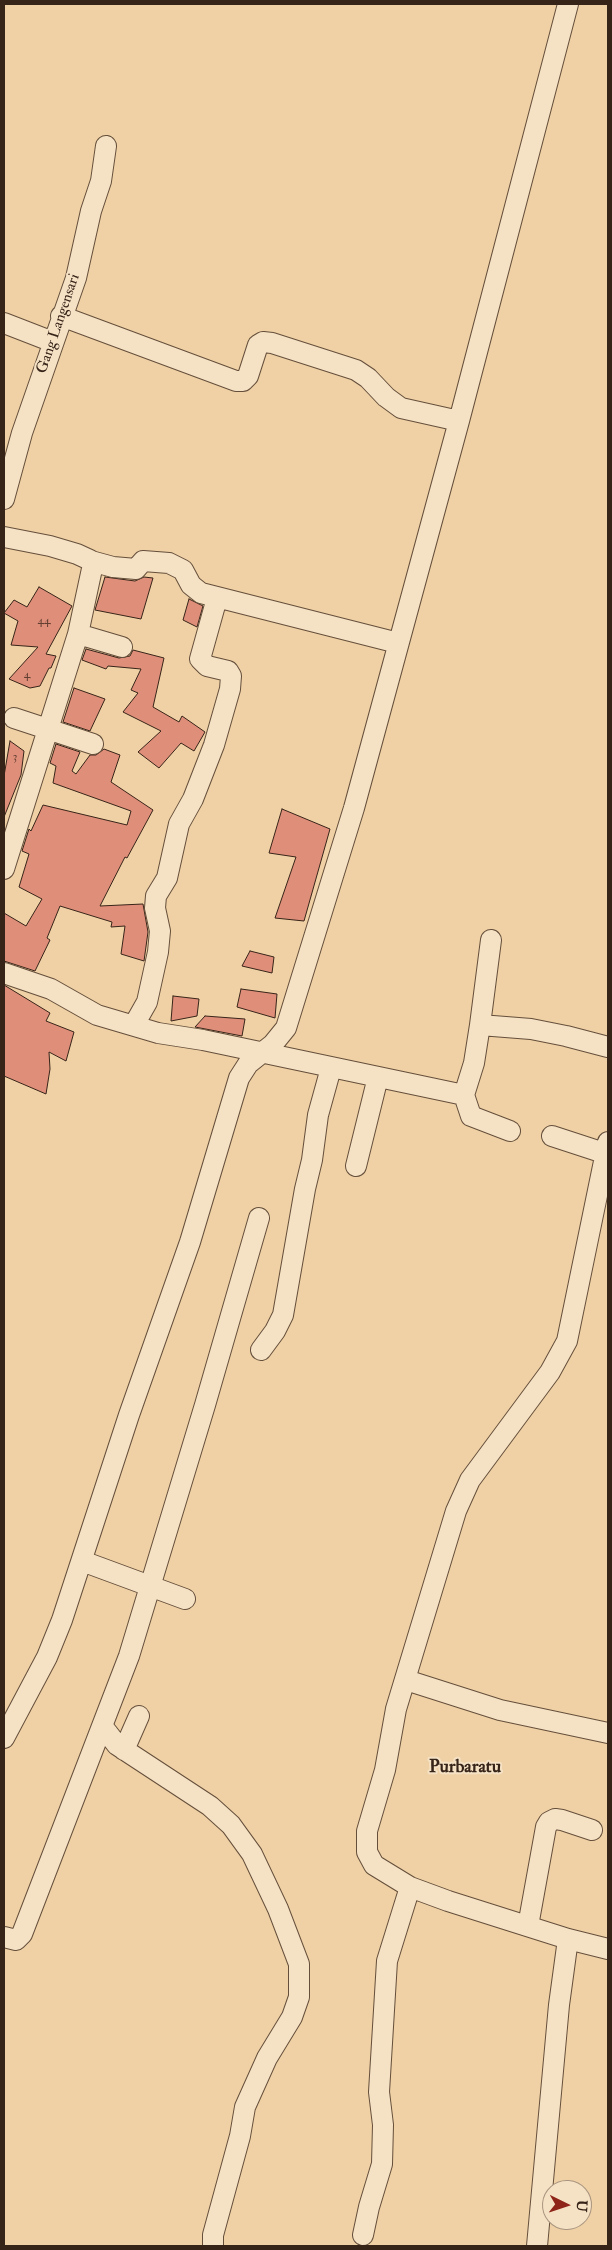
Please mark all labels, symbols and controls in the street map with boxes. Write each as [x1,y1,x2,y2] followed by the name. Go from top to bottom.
[34,272,84,376] street label: Gang Langensari
[38,614,50,628] house number: 44
[24,668,30,682] house number: 4
[13,750,17,764] house number: 3
[429,1757,501,1779] district label: Purbaratu
[542,2180,592,2230] north arrow
[573,2200,590,2212] text: U

